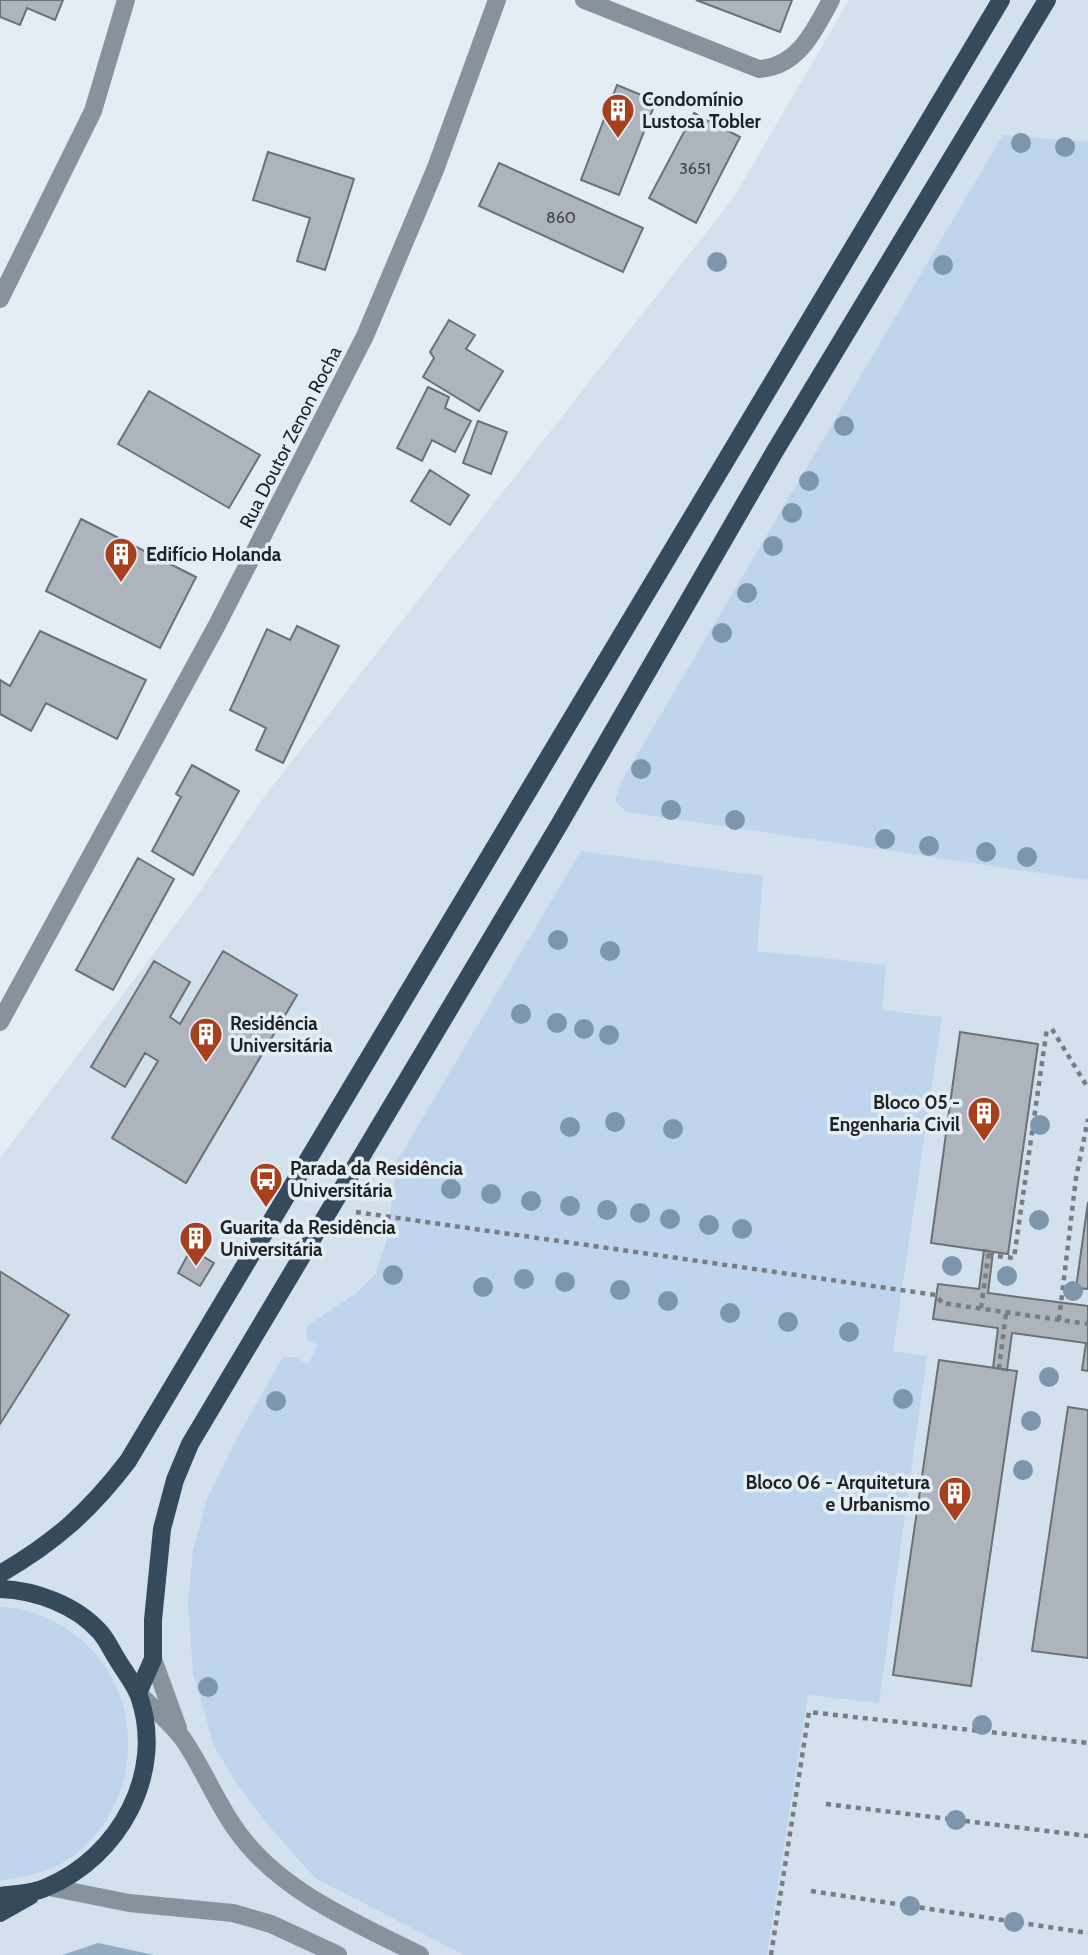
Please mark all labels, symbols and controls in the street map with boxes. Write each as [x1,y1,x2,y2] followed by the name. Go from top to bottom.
[642,88,762,133] place label: Condomínio Lustosa Tobler
[599,91,637,140] building icon: Condomínio Lustosa Tobler
[679,159,711,178] house number: 3651
[546,208,576,227] house number: 860
[235,342,346,532] street label: Rua Doutor Zenon Rocha
[102,535,140,584] building icon: Edifício Holanda
[146,543,282,566] place label: Edifício Holanda
[230,1012,333,1057] place label: Residência Universitária
[187,1015,225,1064] building icon: Residência Universitária
[829,1091,960,1136] place label: Bloco 05 - Engenharia Civil
[965,1094,1003,1143] building icon: Bloco 05 - Engenharia Civil
[290,1157,464,1202] place label: Parada da Residência Universitária
[247,1160,285,1209] bus stop icon: Parada da Residência Universitária
[220,1216,396,1261] place label: Guarita da Residência Universitária
[177,1219,215,1268] building icon: Guarita da Residência Universitária
[745,1471,931,1516] place label: Bloco 06 - Arquitetura e Urbanismo
[936,1474,974,1523] building icon: Bloco 06 - Arquitetura e Urbanismo

